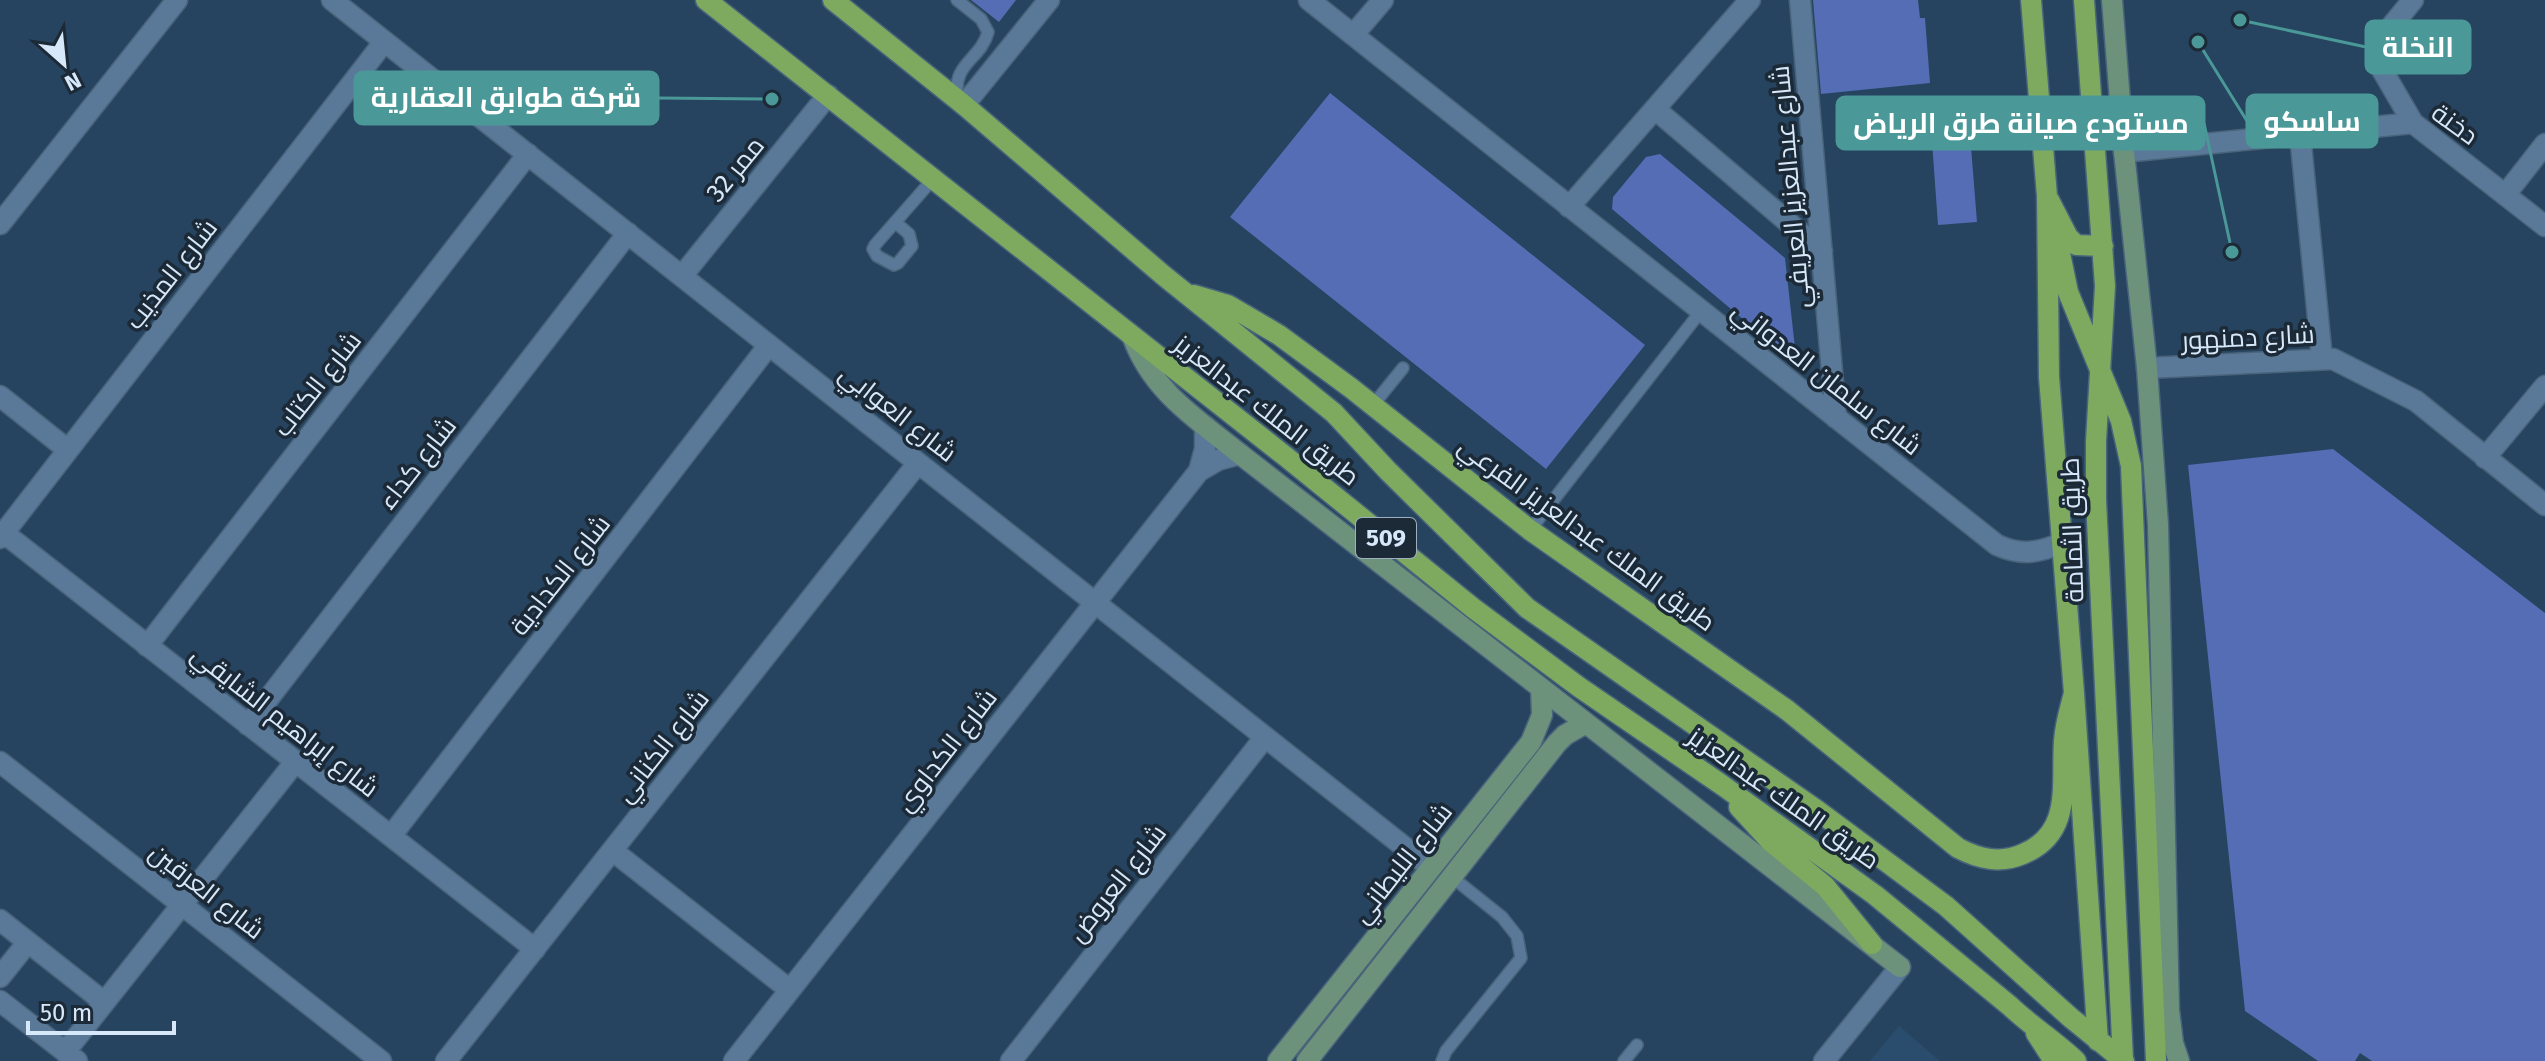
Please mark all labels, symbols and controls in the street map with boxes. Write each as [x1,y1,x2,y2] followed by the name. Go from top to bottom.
[2366,21,2470,73] callout: النخلة
[24,24,104,104] north arrow
[2382,31,2454,64] text: النخلة
[1764,64,1822,310] street label: شارع عبدالعزيز العريفي
[60,66,85,97] text: N
[355,72,658,124] callout: شركة طوابق العقارية
[371,81,641,115] text: شركة طوابق العقارية
[2247,95,2377,147] callout: ساسكو
[1837,97,2204,149] callout: مستودع صيانة طرق الرياض
[2426,97,2484,152] street label: دخنة
[2263,105,2361,138] text: ساسكو
[1853,107,2189,142] text: مستودع صيانة طرق الرياض
[700,131,771,208] street label: ممر 32
[119,213,225,336] street label: شارع المذيب
[1723,295,1928,466] street label: شارع سلمان العدواني
[2179,319,2315,358] street label: شارع دمنهور
[267,326,369,443] street label: شارع الكتاب
[1166,327,1365,492] street label: طريق الملك عبدالعزيز
[830,358,962,473] street label: شارع العوابي
[372,411,464,516] street label: شارع كداء
[1449,431,1721,642] street label: طريق الملك عبدالعزيز الفرعي
[2054,457,2091,603] street label: طريق الثمامة
[504,509,618,642] street label: شارع الكدادية
[1356,518,1416,558] road number: 509
[182,639,384,808] street label: شارع إبراهيم الشايقي
[889,683,1007,820] street label: شارع الكداوي
[609,684,720,812] street label: شارع الكناني
[1680,720,1885,876] street label: طريق الملك عبدالعزيز
[1346,797,1463,933] street label: شارع الليطاني
[1062,818,1174,949] street label: شارع العروض
[142,837,270,947] street label: شارع العرقين
[28,985,174,1035] scale bar
[40,999,92,1027] text: 50 m

